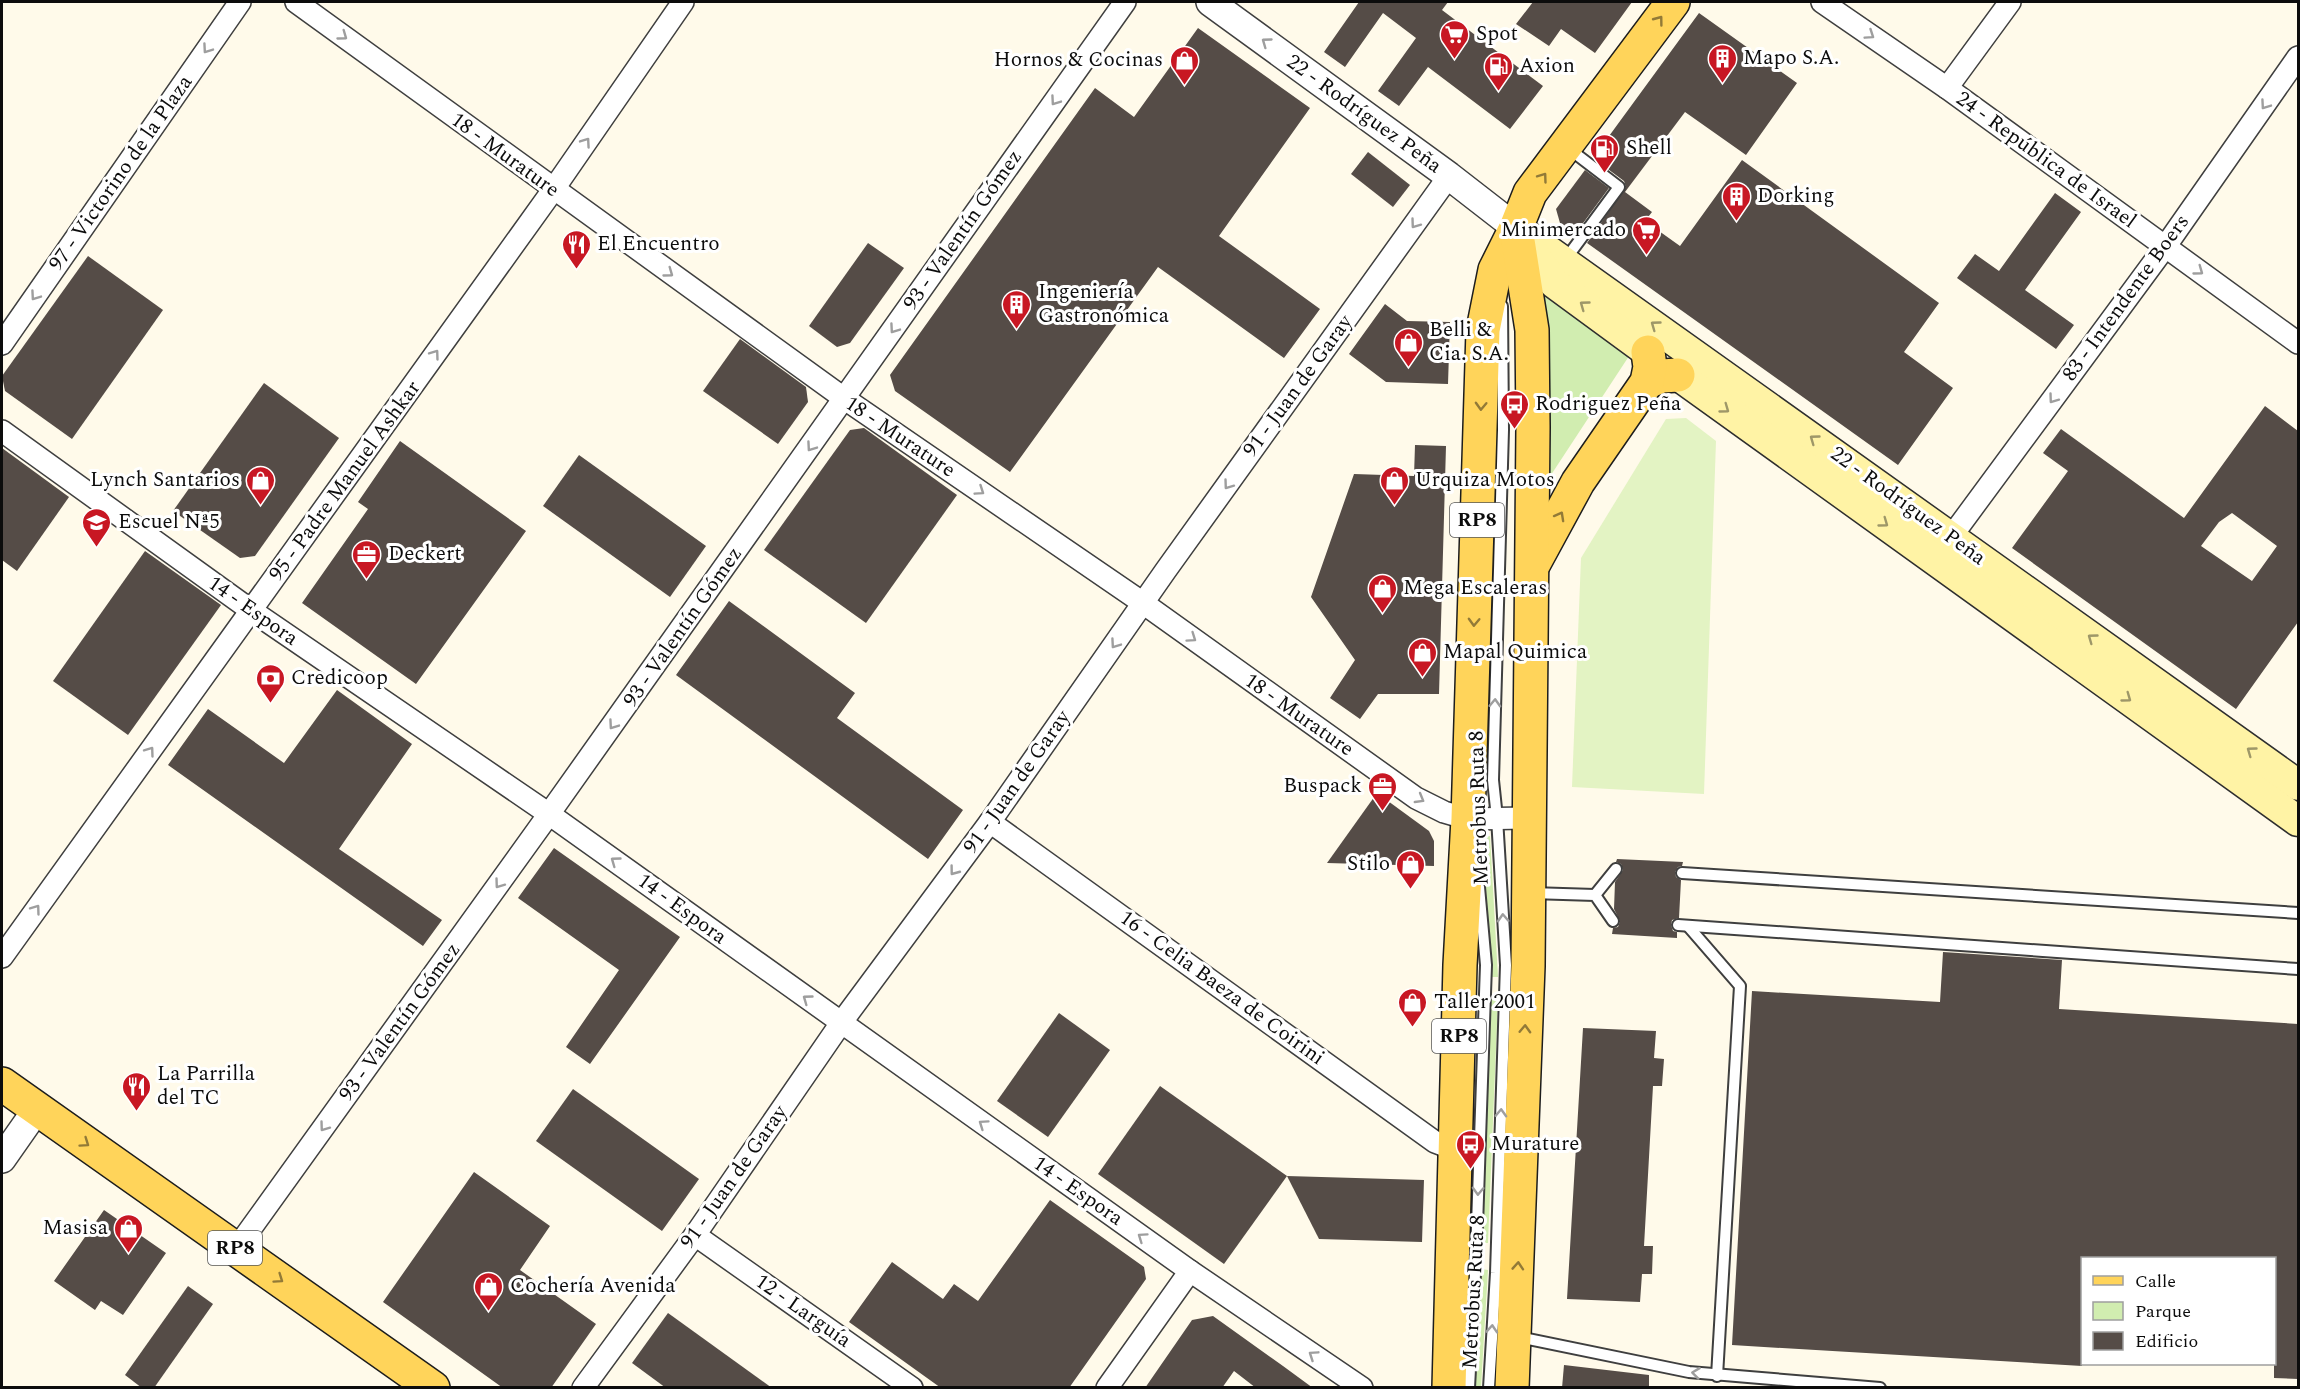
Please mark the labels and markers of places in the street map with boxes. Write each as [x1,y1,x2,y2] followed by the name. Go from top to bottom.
[1439,18,1471,60] supermarket icon: Spot
[1476,18,1518,50] place label: Spot
[1706,42,1738,84] building icon: Mapo S.A.
[1743,42,1839,74] place label: Mapo S.A.
[994,44,1163,76] place label: Hornos & Cocinas
[1168,44,1200,86] shop icon: Hornos & Cocinas
[1482,50,1514,92] fuel station icon: Axion
[1519,50,1575,82] place label: Axion
[1589,132,1621,174] fuel station icon: Shell
[1626,132,1672,164] place label: Shell
[1720,180,1752,222] building icon: Dorking
[1757,180,1834,212] place label: Dorking
[1501,214,1626,246] place label: Minimercado
[1631,214,1663,256] supermarket icon: Minimercado
[560,228,592,270] restaurant icon: El Encuentro
[597,228,720,260] place label: El Encuentro
[1038,276,1170,332] place label: Ingeniería Gastronómica
[1001,288,1033,330] building icon: Ingeniería Gastronómica
[1429,314,1509,370] place label: Belli & Cia. S.A.
[1392,326,1424,368] shop icon: Belli & Cia. S.A.
[1498,388,1530,430] bus stop icon: Rodriguez Peña
[1535,388,1682,420] place label: Rodriguez Peña
[90,464,240,496] place label: Lynch Santarios
[245,464,277,506] shop icon: Lynch Santarios
[1378,464,1410,506] shop icon: Urquiza Motos
[1415,464,1555,496] place label: Urquiza Motos
[81,506,113,548] school or university icon: Escuel Nª5
[118,506,220,538] place label: Escuel Nª5
[351,538,383,580] office icon: Deckert
[388,538,462,570] place label: Deckert
[1366,572,1398,614] shop icon: Mega Escaleras
[1403,572,1547,604] place label: Mega Escaleras
[1406,636,1438,678] shop icon: Mapal Quimica
[1443,636,1588,668] place label: Mapal Quimica
[254,662,286,704] bank icon: Credicoop
[291,662,388,694] place label: Credicoop
[1283,770,1362,802] place label: Buspack
[1367,770,1399,812] office icon: Buspack
[1347,848,1390,880] place label: Stilo
[1395,848,1427,890] shop icon: Stilo
[1397,986,1429,1028] shop icon: Taller 2001
[1434,986,1536,1018] place label: Taller 2001
[157,1058,256,1114] place label: La Parrilla del TC
[120,1070,152,1112] restaurant icon: La Parrilla del TC
[1454,1128,1486,1170] bus stop icon: Murature
[1491,1128,1579,1160] place label: Murature
[43,1212,109,1244] place label: Masisa
[113,1212,145,1254] shop icon: Masisa
[473,1270,505,1312] shop icon: Cochería Avenida
[510,1270,676,1302] place label: Cochería Avenida

